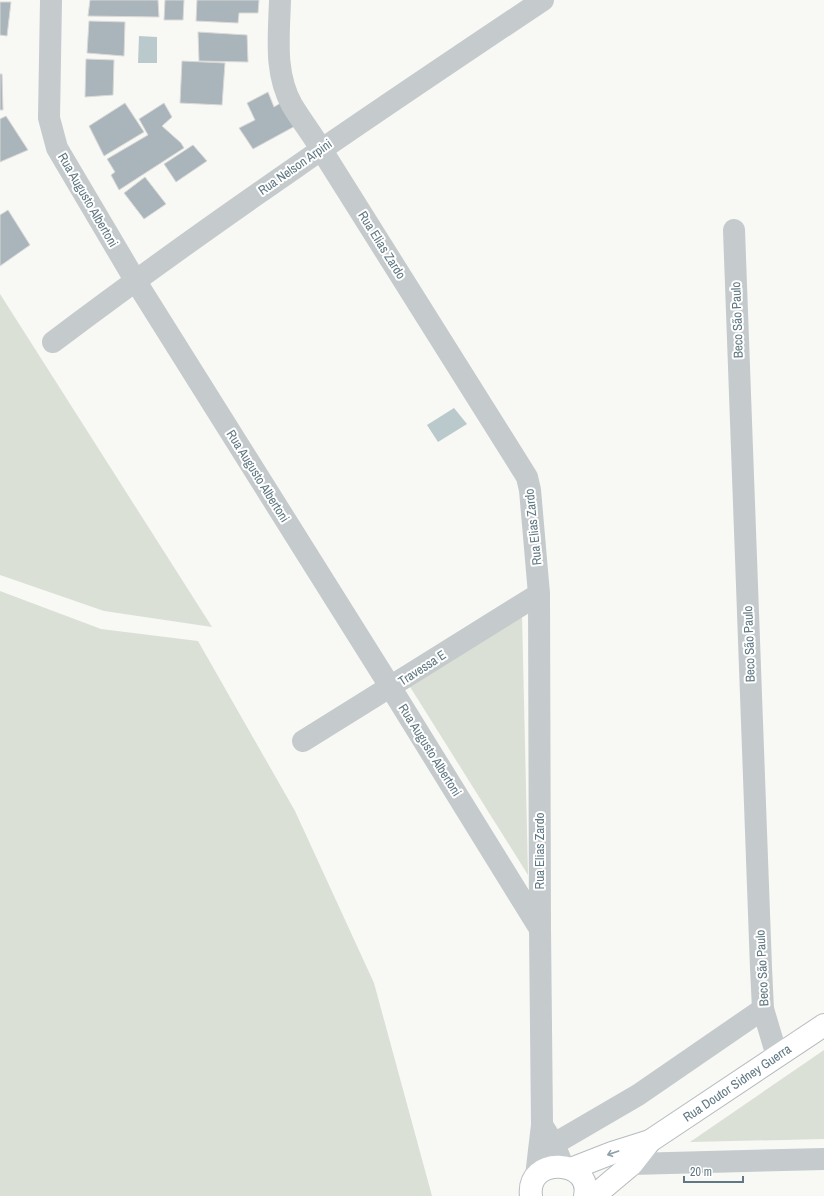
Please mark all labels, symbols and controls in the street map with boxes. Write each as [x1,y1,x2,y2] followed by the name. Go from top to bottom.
[255,135,335,199] street label: Rua Nelson Arpini
[54,150,122,250] street label: Rua Augusto Albertoni
[354,208,410,282] street label: Rua Elias Zardo
[727,281,747,358] street label: Beco São Paulo
[223,427,293,526] street label: Rua Augusto Albertoni
[521,488,545,566] street label: Rua Elias Zardo
[739,605,759,682] street label: Beco São Paulo
[395,646,449,690] street label: Travessa E
[395,701,465,800] street label: Rua Augusto Albertoni
[531,812,548,890] street label: Rua Elias Zardo
[752,929,772,1007] street label: Beco São Paulo
[680,1040,794,1126] street label: Rua Doutor Sidney Guerra
[608,1149,620,1157] one-way arrow
[684,1158,743,1184] scale bar
[690,1164,712,1180] text: 20 m

